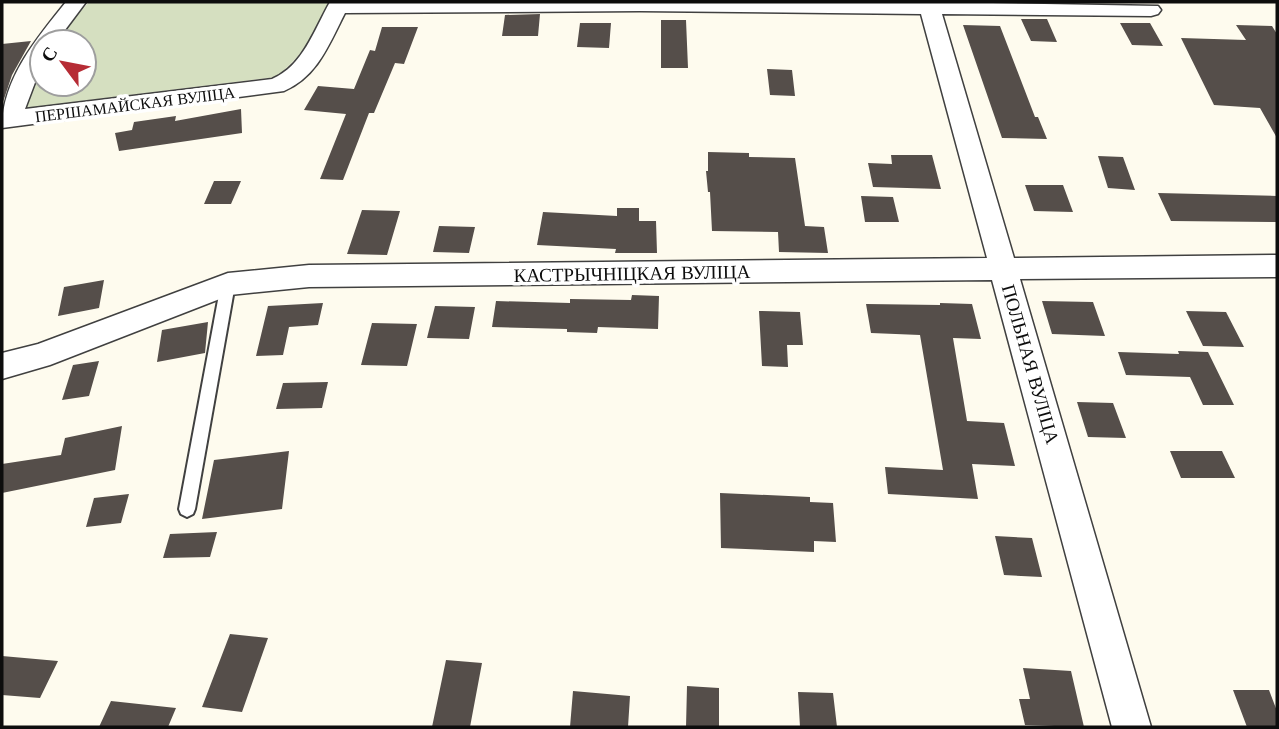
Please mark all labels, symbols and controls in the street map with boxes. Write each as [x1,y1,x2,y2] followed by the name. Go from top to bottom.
[28,28,98,98] north arrow
[36,42,62,66] text: С
[34,82,237,126] street label: ПЕРШАМАЙСКАЯ ВУЛІЦА
[514,260,751,287] street label: КАСТРЫЧНІЦКАЯ ВУЛІЦА
[997,282,1064,447] street label: ПОЛЬНАЯ ВУЛІЦА

